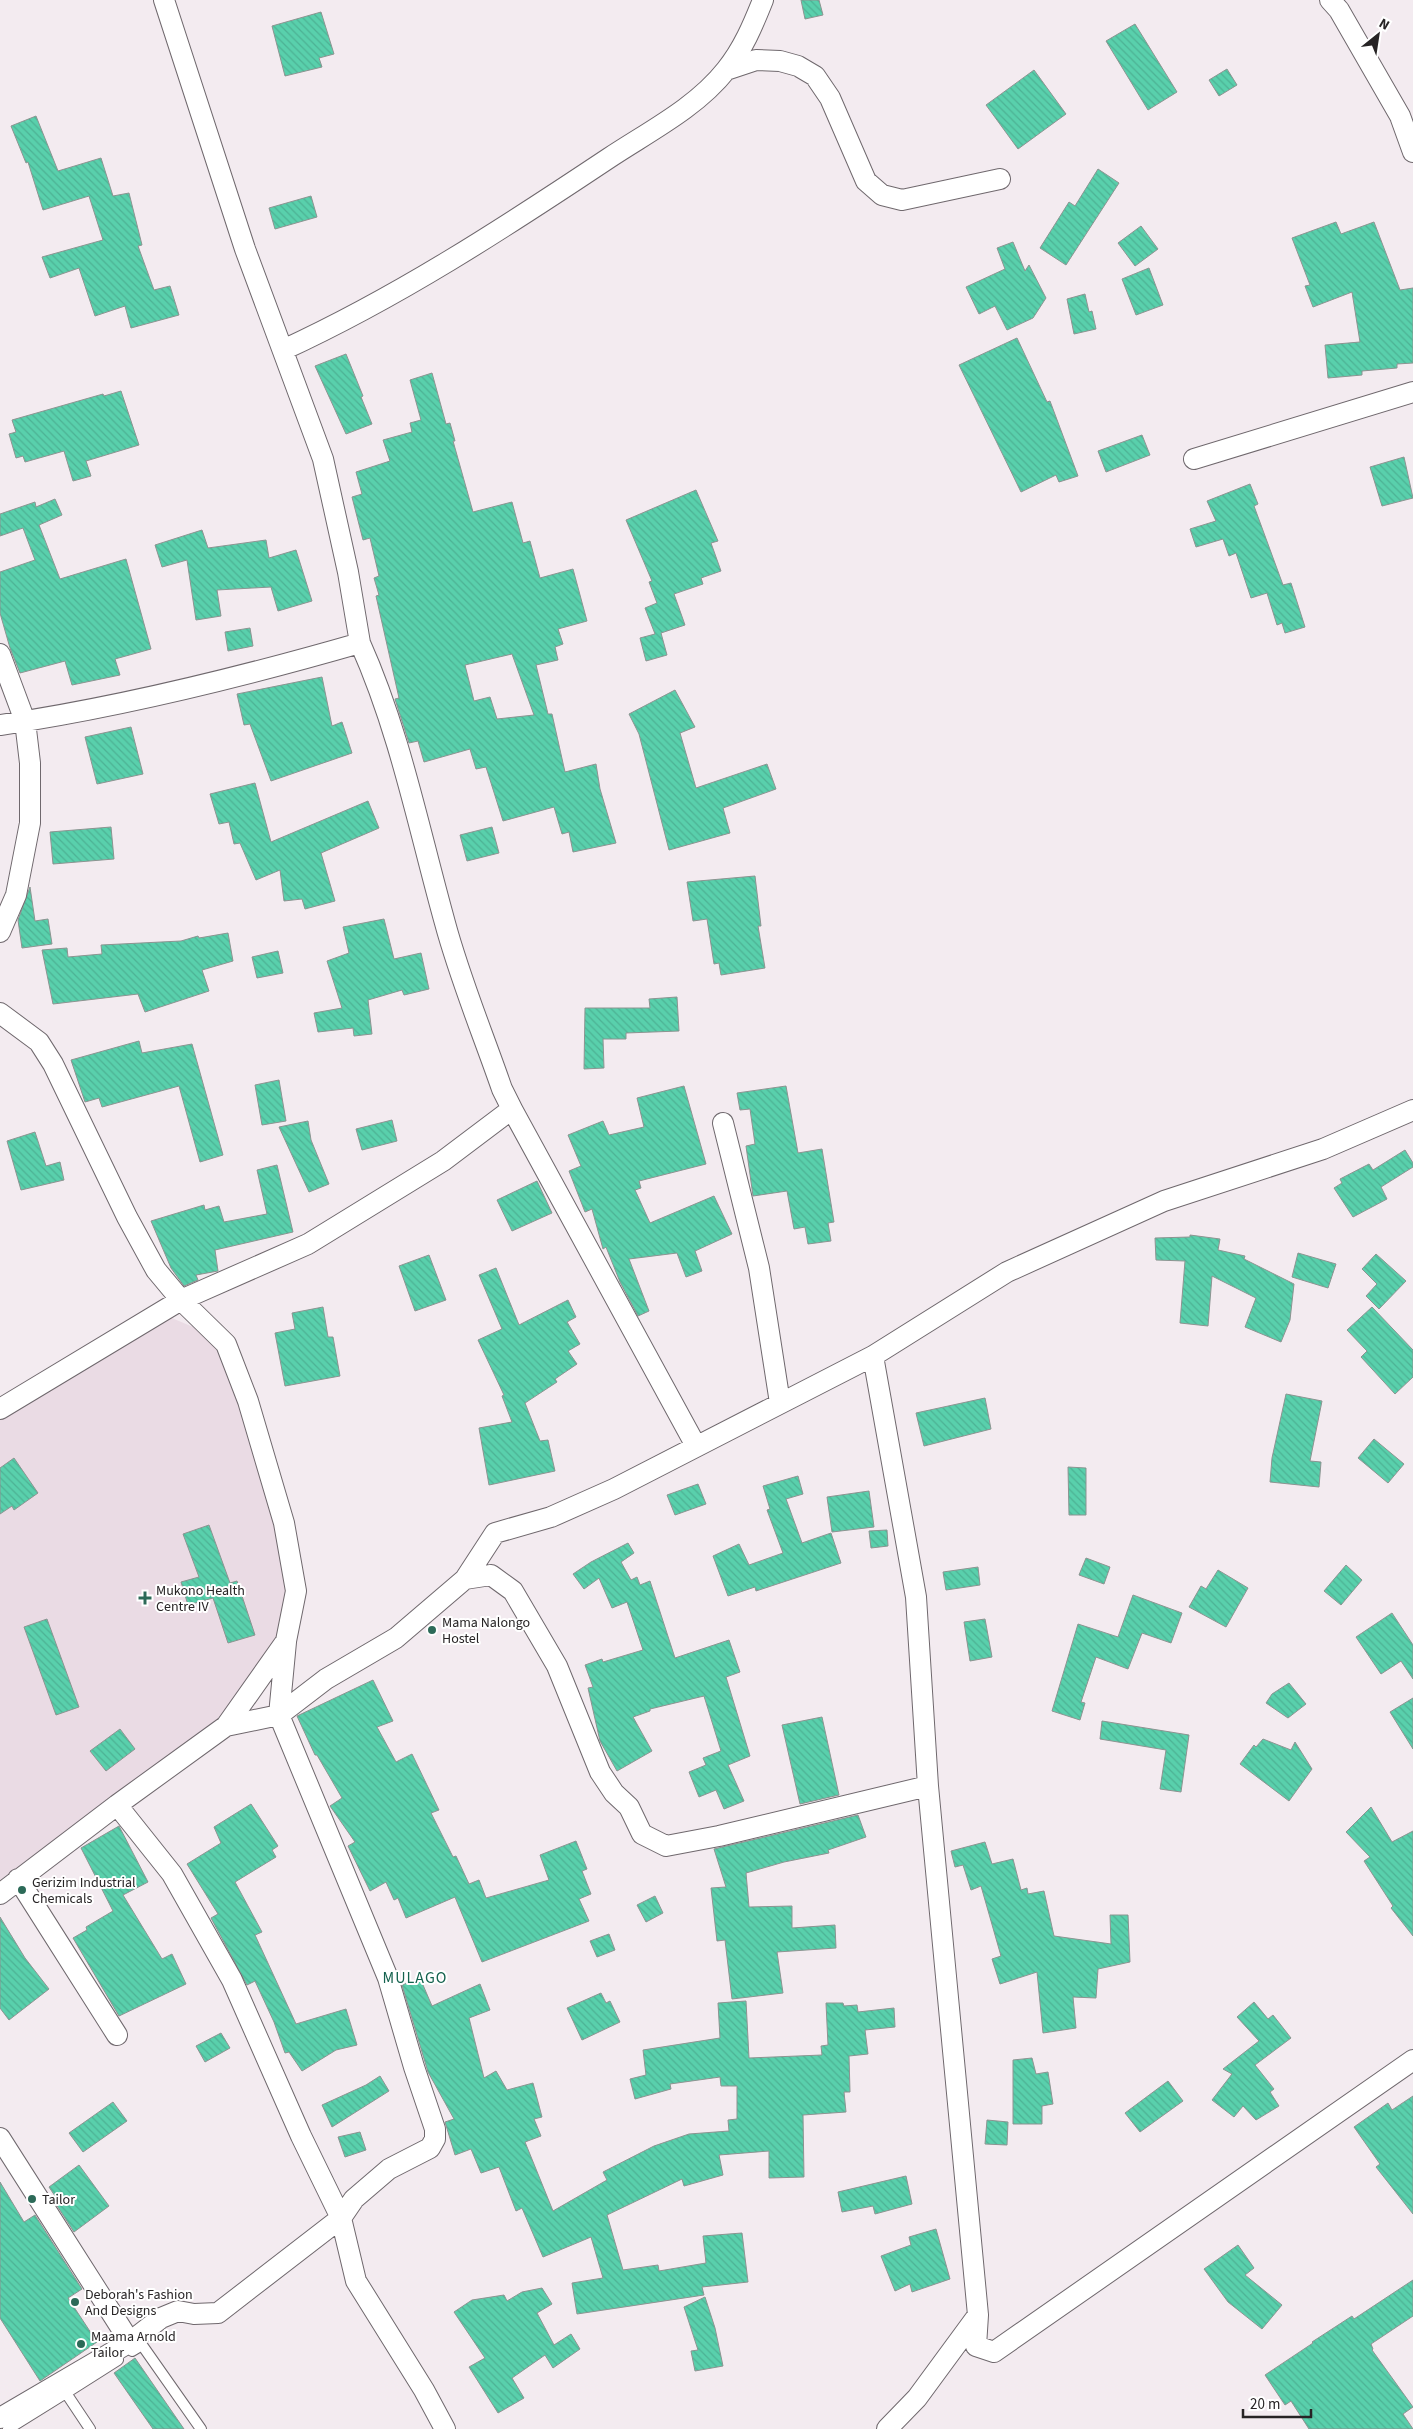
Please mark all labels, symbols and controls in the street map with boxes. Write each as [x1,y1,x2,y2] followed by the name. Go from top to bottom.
[1353,10,1403,60] north arrow
[1375,14,1393,36] text: N
[156,1581,245,1617] place label: Mukono Health Centre IV
[138,1591,152,1605] marker: Mukono Health Centre IV
[442,1613,530,1649] place label: Mama Nalongo Hostel
[426,1624,438,1636] marker: Mama Nalongo Hostel
[32,1873,136,1909] place label: Gerizim Industrial Chemicals
[16,1884,28,1896] marker: Gerizim Industrial Chemicals
[383,1967,447,1989] district label: MULAGO
[42,2190,75,2210] place label: Tailor
[26,2193,38,2205] marker: Tailor
[85,2285,193,2321] place label: Deborah's Fashion And Designs
[69,2296,81,2308] marker: Deborah's Fashion And Designs
[91,2327,176,2363] place label: Maama Arnold Tailor
[75,2338,87,2350] marker: Maama Arnold Tailor
[1243,2386,1310,2418] scale bar
[1250,2394,1280,2415] text: 20 m

